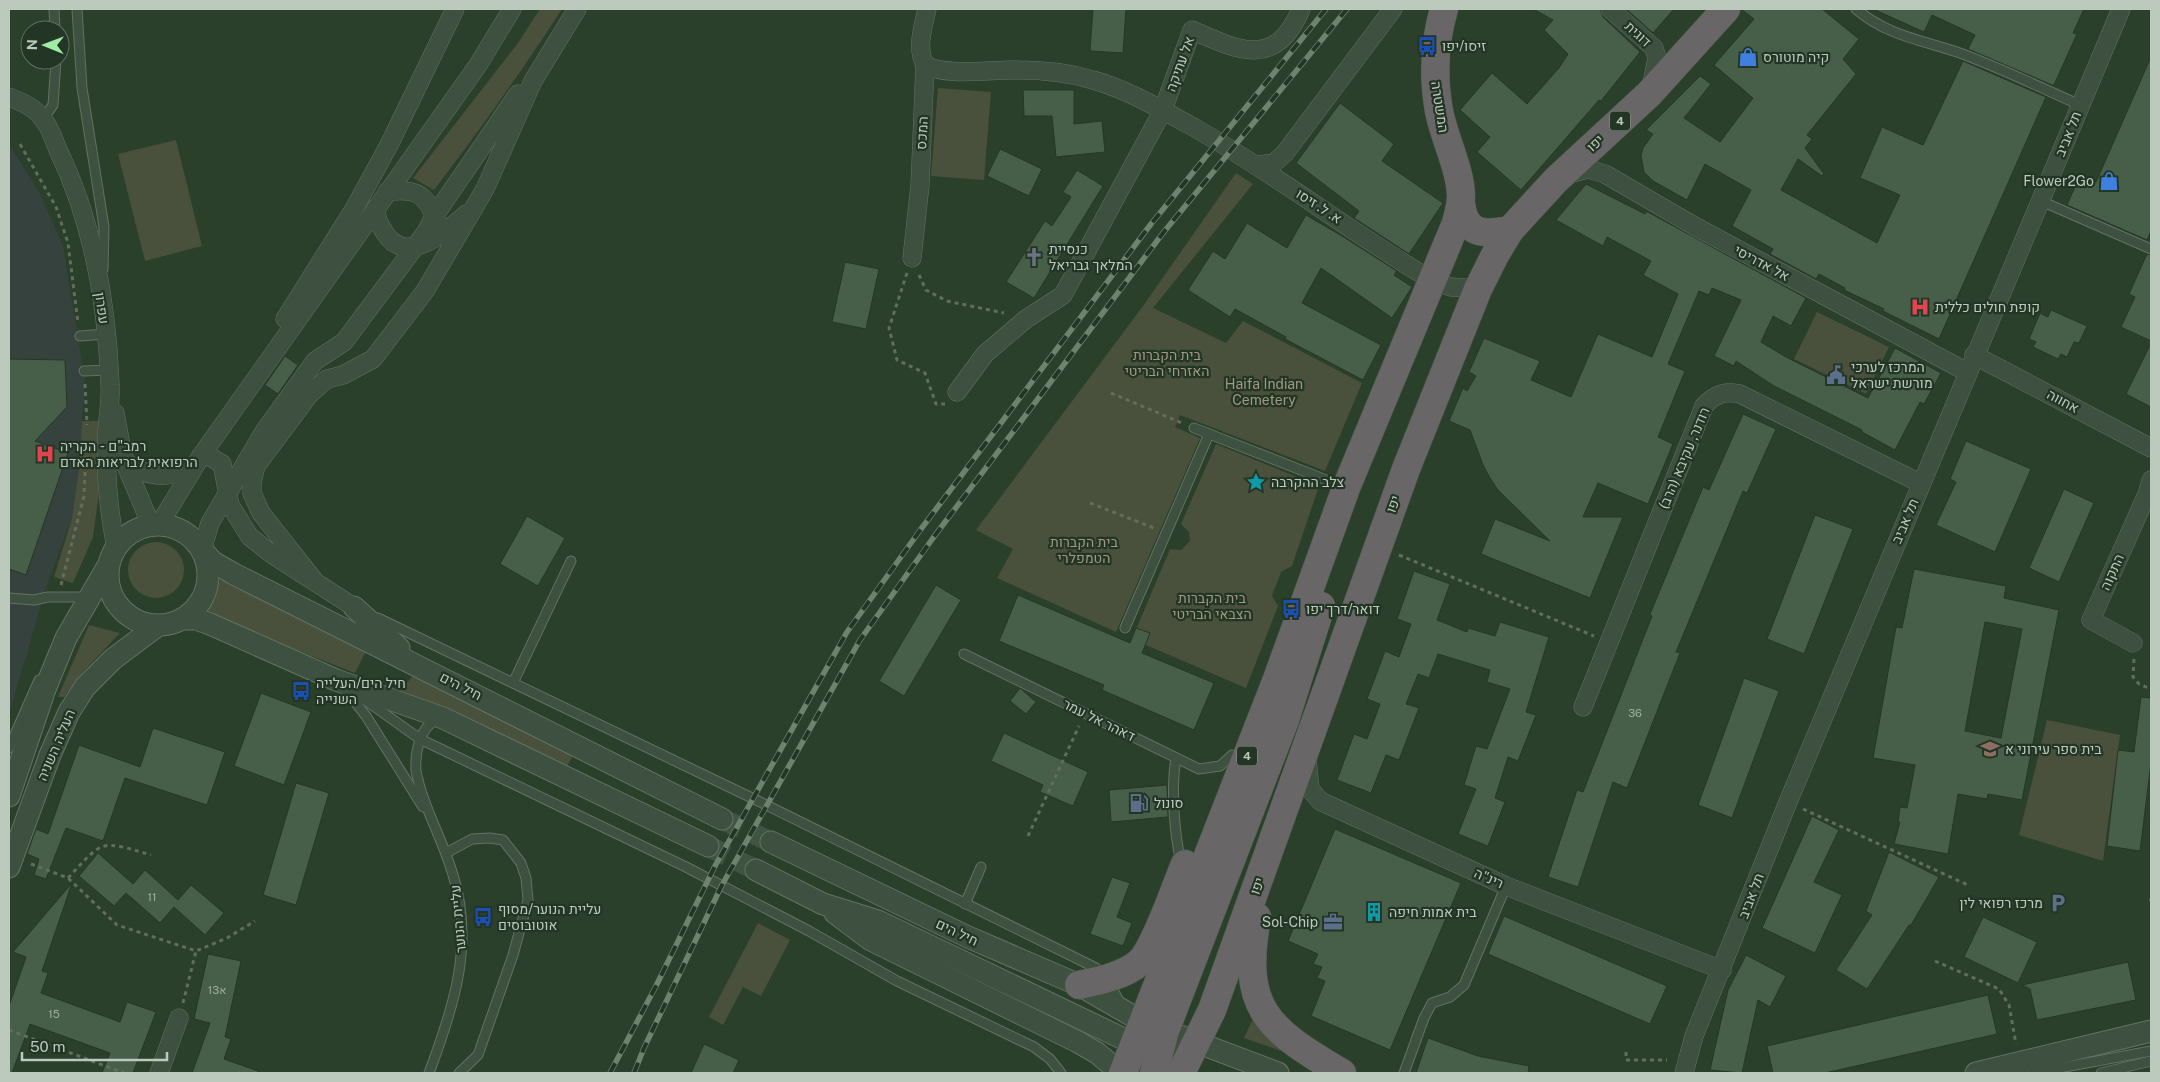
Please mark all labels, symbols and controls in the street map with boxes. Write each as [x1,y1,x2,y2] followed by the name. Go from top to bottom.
[1622,18,1654,50] street label: דוגית
[20,20,70,70] north arrow
[1163,34,1197,94] street label: אל עתיקה
[1416,35,1438,57] bus stop icon: זיסו/יפו
[1442,38,1486,54] place label: זיסו/יפו
[24,39,40,50] text: N
[1737,46,1759,68] shop icon: קיה מוטורס
[1763,49,1829,65] place label: קיה מוטורס
[1428,80,1452,134] street label: המשטרה
[2052,109,2084,159] street label: תל אביב
[1610,112,1630,130] road number: 4
[913,116,931,150] street label: המכס
[1583,131,1607,155] street label: יפו
[2098,170,2120,192] shop icon: Flower2Go
[2023,173,2094,189] place label: Flower2Go
[1293,185,1345,227] street label: א. ל. זיסו
[1049,241,1133,273] place label: כנסיית המלאך גבריאל
[1732,242,1792,284] street label: אל אדריסי
[1023,246,1045,268] church icon: כנסיית המלאך גבריאל
[92,291,112,325] street label: עפרון
[1909,296,1931,318] hospital icon: קופת חולים כללית
[1935,299,2040,315] place label: קופת חולים כללית
[1125,347,1209,379] park label: בית הקברות האזרחי הבריטי
[1851,359,1933,391] place label: המרכז לערכי מורשת ישראל
[1825,364,1847,386] public building icon: המרכז לערכי מורשת ישראל
[1225,376,1303,408] park label: Haifa Indian Cemetery
[2044,386,2082,416] street label: אחווה
[1655,405,1713,511] street label: רודנר, עקיבא (הרב)
[60,438,198,470] place label: רמב"ם - הקריה הרפואית לבריאות האדם
[34,443,56,465] hospital icon: רמב"ם - הקריה הרפואית לבריאות האדם
[1245,471,1267,493] place icon: צלב ההקרבה
[1271,474,1345,490] place label: צלב ההקרבה
[1383,493,1403,515] street label: יפו
[1888,496,1922,546] street label: תל אביב
[1050,534,1119,566] park label: בית הקברות הטמפלרי
[2097,551,2127,593] street label: התקוה
[1172,590,1252,622] park label: בית הקברות הצבאי הבריטי
[1280,598,1302,620] bus stop icon: דואר/דרך יפו
[1306,601,1380,617] place label: דואר/דרך יפו
[437,669,485,703] street label: חיל הים
[316,675,406,707] place label: חיל הים/העלייה השנייה
[290,680,312,702] bus stop icon: חיל הים/העלייה השנייה
[1060,696,1138,744] street label: דאהר אל עמר
[34,707,78,783] street label: העליה השניה
[1628,707,1642,719] house number: 36
[1979,738,2001,760] school or university icon: בית ספר עירוני א
[2005,741,2102,757] place label: בית ספר עירוני א
[1237,746,1257,766] road number: 4
[1128,792,1150,814] fuel station icon: סונול
[1154,795,1183,811] place label: סונול
[1472,865,1506,891] street label: רינ"ה
[1735,871,1767,921] street label: תל אביב
[1247,875,1267,897] street label: יפו
[447,884,469,954] street label: עליית הנוער
[148,891,156,903] house number: 11
[2047,892,2069,914] parking icon: מרכז רפואי לין
[1960,895,2043,911] place label: מרכז רפואי לין
[498,901,601,933] place label: עליית הנוער/מסוף אוטובוסים
[1363,901,1385,923] building icon: בית אמות חיפה
[1389,904,1477,920] place label: בית אמות חיפה
[472,906,494,928] bus stop icon: עליית הנוער/מסוף אוטובוסים
[1322,911,1344,933] office icon: Sol-Chip
[1262,914,1318,930] place label: Sol-Chip
[933,915,981,949] street label: חיל הים
[208,984,226,996] house number: 13א
[48,1008,60,1020] house number: 15
[22,1030,168,1062] scale bar
[30,1038,65,1055] text: 50 m

